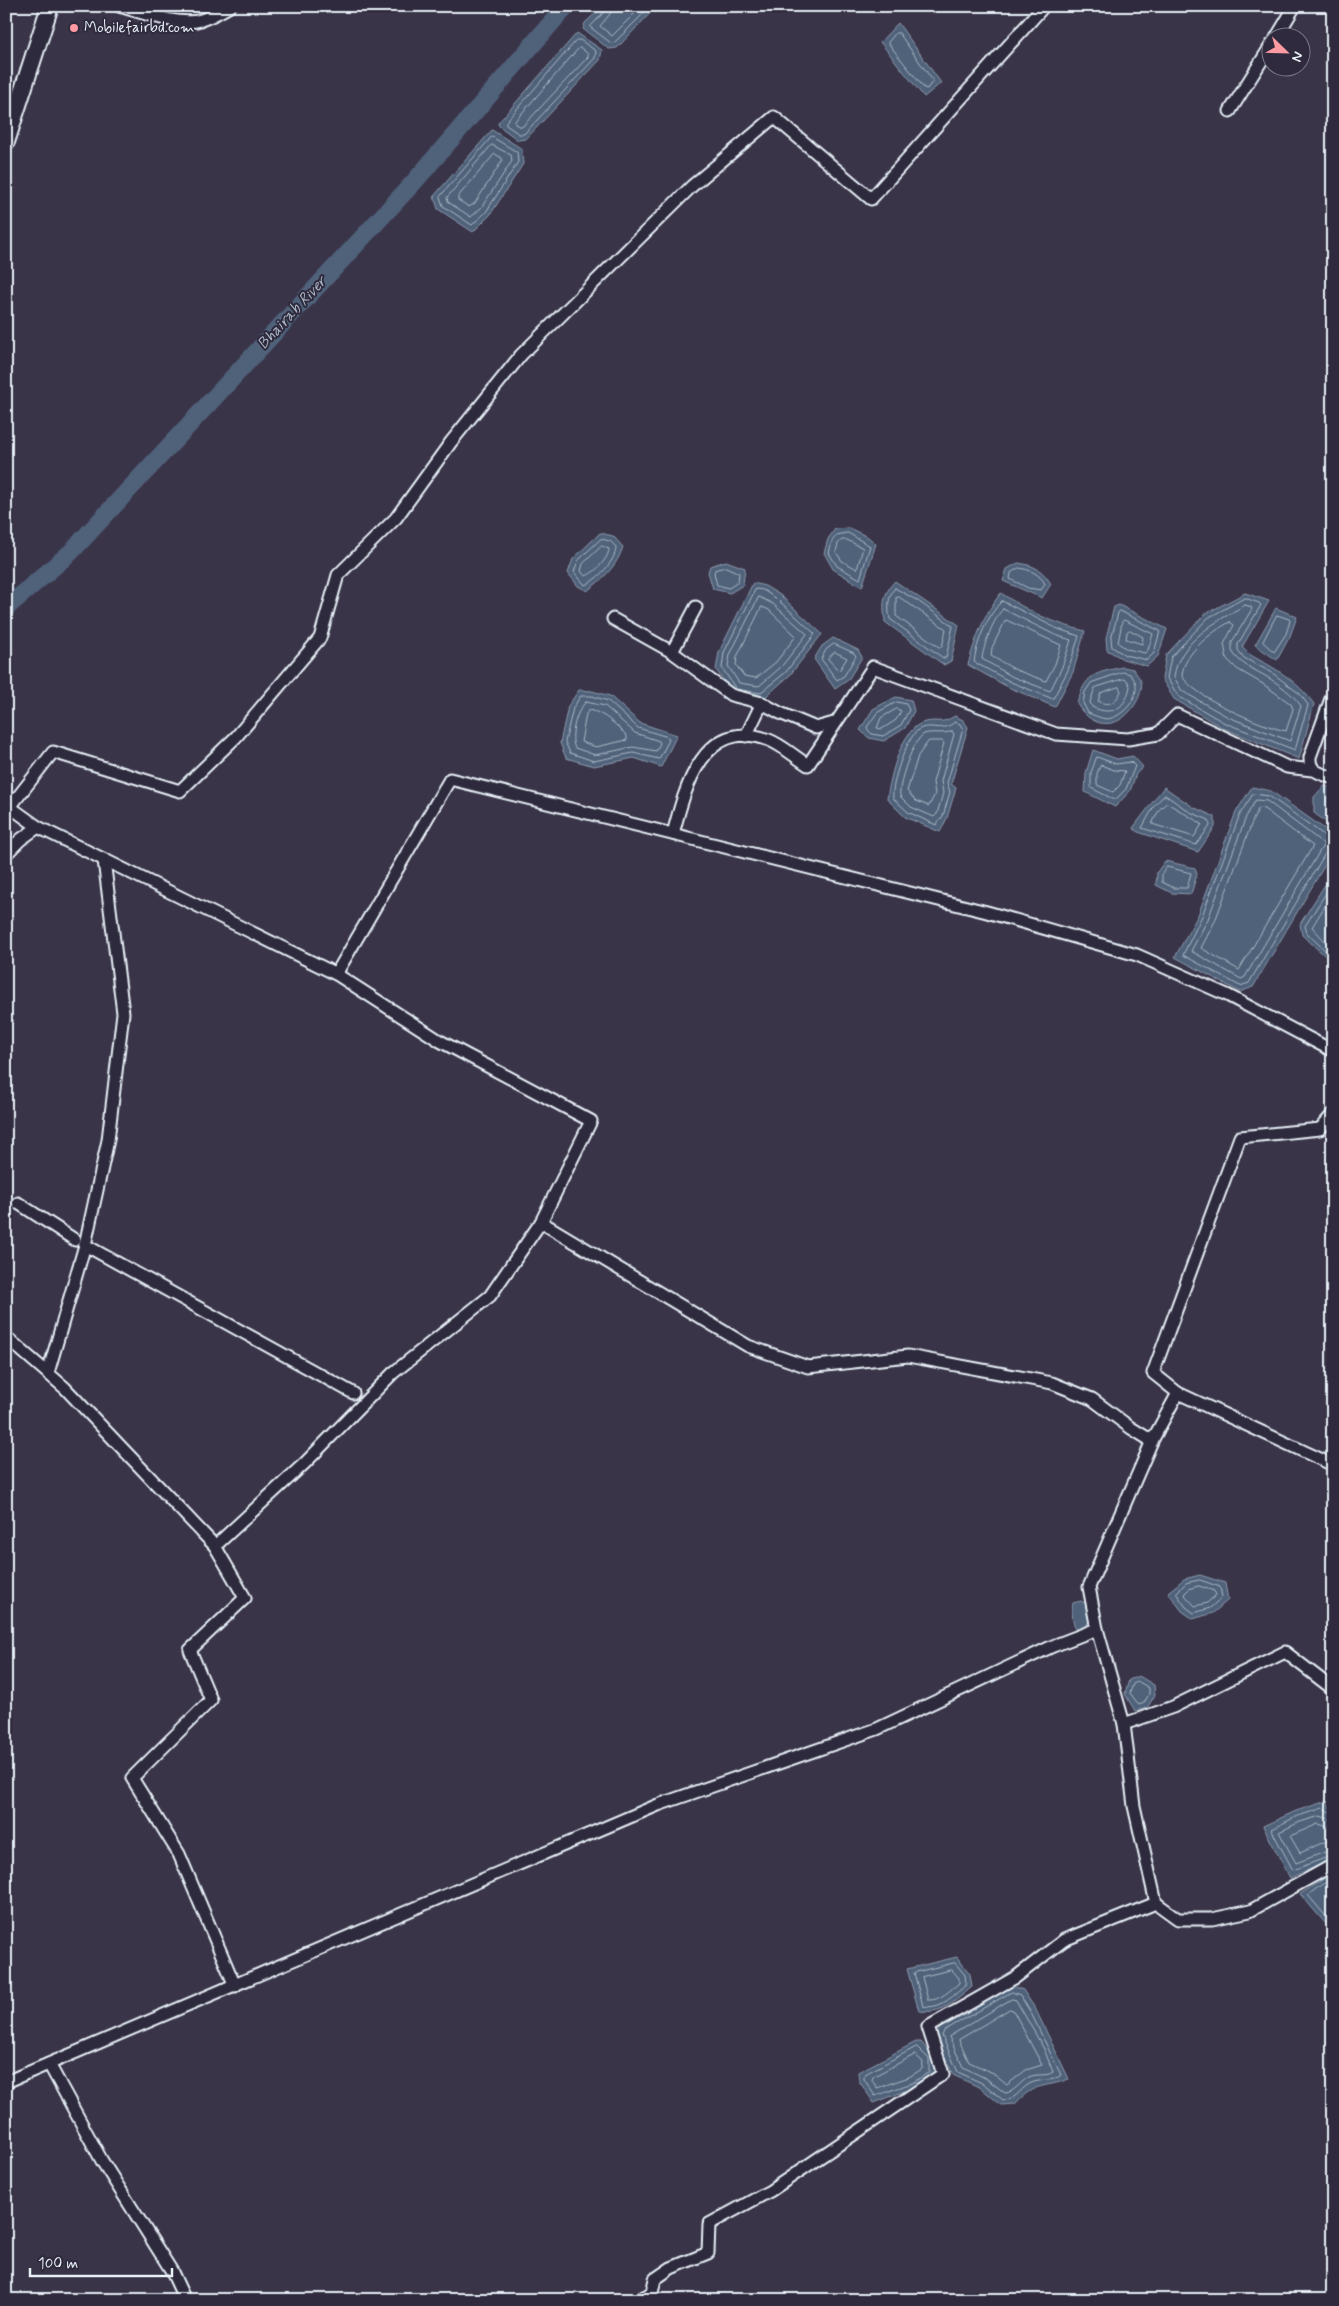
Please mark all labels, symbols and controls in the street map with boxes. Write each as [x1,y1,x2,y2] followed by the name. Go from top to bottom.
[84,18,194,38] place label: Mobilefairbd.com
[68,22,80,34] marker: Mobilefairbd.com
[1262,28,1312,78] north arrow
[1287,49,1307,64] text: N
[253,270,333,354] water label: Bhairab River
[30,2246,172,2278] scale bar
[38,2254,78,2274] text: 100 m

